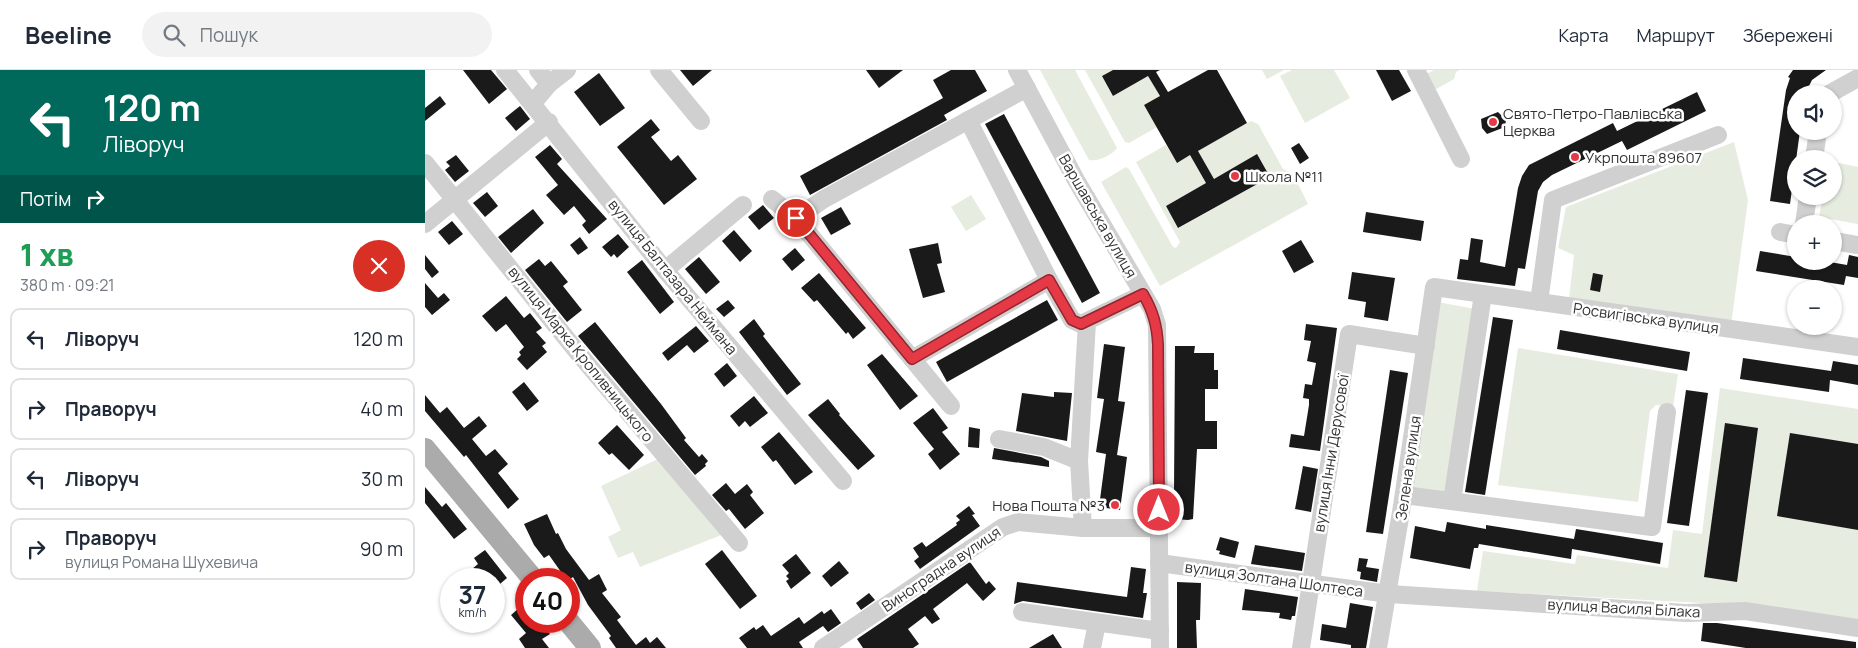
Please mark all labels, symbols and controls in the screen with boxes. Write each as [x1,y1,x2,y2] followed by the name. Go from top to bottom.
[142,12,492,57] search box
[25,18,112,51] text: Beeline
[160,21,188,49] icon: search
[200,22,258,48] text: Пошук
[1558,23,1608,47] text: Карта
[1636,23,1715,47] text: Маршрут
[1743,23,1833,47] text: Збережені
[103,84,201,132] text: 120 m
[1787,85,1842,335] map controls
[1787,85,1842,140] button: sound
[20,90,85,155] icon: left
[1503,103,1682,141] place label: Свято-Петро-Павлівська Церква
[1487,116,1499,128] marker: Свято-Петро-Павлівська Церква
[103,129,184,159] text: Ліворуч
[1585,147,1702,168] place label: Укрпошта 89607
[1054,150,1142,282] street label: Варшавська вулиця
[1787,150,1842,205] button: layers
[1569,151,1581,163] marker: Укрпошта 89607
[1245,166,1323,187] place label: Школа №11
[1229,170,1241,182] marker: Школа №11
[81,185,109,213] icon: right
[20,186,71,212] text: Потім
[604,195,742,359] street label: вулиця Балтазара Неймана
[775,197,817,239] pin
[782,204,810,232] icon: arrive
[1787,215,1842,270] button: +
[20,234,74,275] text: 1 хв
[353,240,405,292] button: close
[504,262,659,446] street label: вулиця Марка Кропивницького
[20,274,115,296] text: 380 m · 09:21
[1787,280,1842,335] button: −
[1572,297,1720,339] street label: Росвигівська вулиця
[22,325,50,353] icon: left
[65,326,139,352] text: Ліворуч
[353,326,403,352] text: 120 m
[1308,372,1354,533] street label: вулиця Інни Дерусової
[22,395,50,423] icon: right
[65,396,157,422] text: Праворуч
[360,396,403,422] text: 40 m
[1390,414,1426,522] street label: Зелена вулиця
[22,465,50,493] icon: left
[65,466,139,492] text: Ліворуч
[361,466,403,492] text: 30 m
[1132,483,1184,535] position arrow
[992,495,1105,516] place label: Нова Пошта №3
[1109,499,1121,511] marker: Нова Пошта №3
[877,521,1005,617] street label: Виноградна вулиця
[65,525,157,551] text: Праворуч
[22,535,50,563] icon: right
[360,536,403,562] text: 90 m
[65,551,258,573] text: вулиця Романа Шухевича
[1184,556,1364,602] street label: вулиця Золтана Шолтеса
[515,568,580,633] speed limit sign: 40
[459,577,486,612] text: 37
[1547,594,1701,622] street label: вулиця Василя Білака
[459,604,486,621] text: km/h

